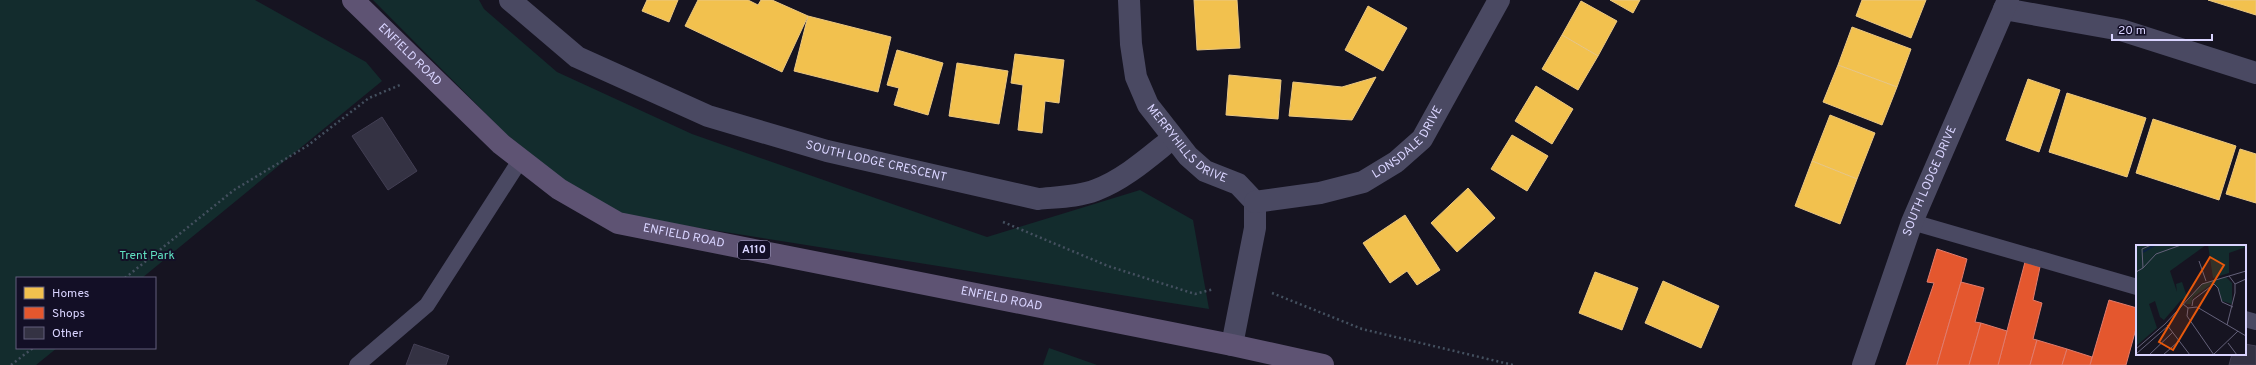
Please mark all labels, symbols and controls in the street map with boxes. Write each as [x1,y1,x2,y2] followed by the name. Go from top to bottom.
[2112,16,2212,42] scale bar
[374,20,445,90] street label: ENFIELD ROAD
[2118,23,2146,39] text: 20 m
[1143,101,1230,187] street label: MERRYHILLS DRIVE
[1369,103,1447,183] street label: LONSDALE DRIVE
[1900,123,1961,238] street label: SOUTH LODGE DRIVE
[804,137,948,186] street label: SOUTH LODGE CRESCENT
[642,220,726,252] street label: ENFIELD ROAD
[738,241,770,259] road number: A110
[2136,245,2246,355] inset map
[119,248,175,264] park label: Trent Park
[16,277,156,349] legend
[959,283,1044,315] street label: ENFIELD ROAD
[52,286,89,302] text: Homes
[52,306,85,322] text: Shops
[52,326,84,342] text: Other

